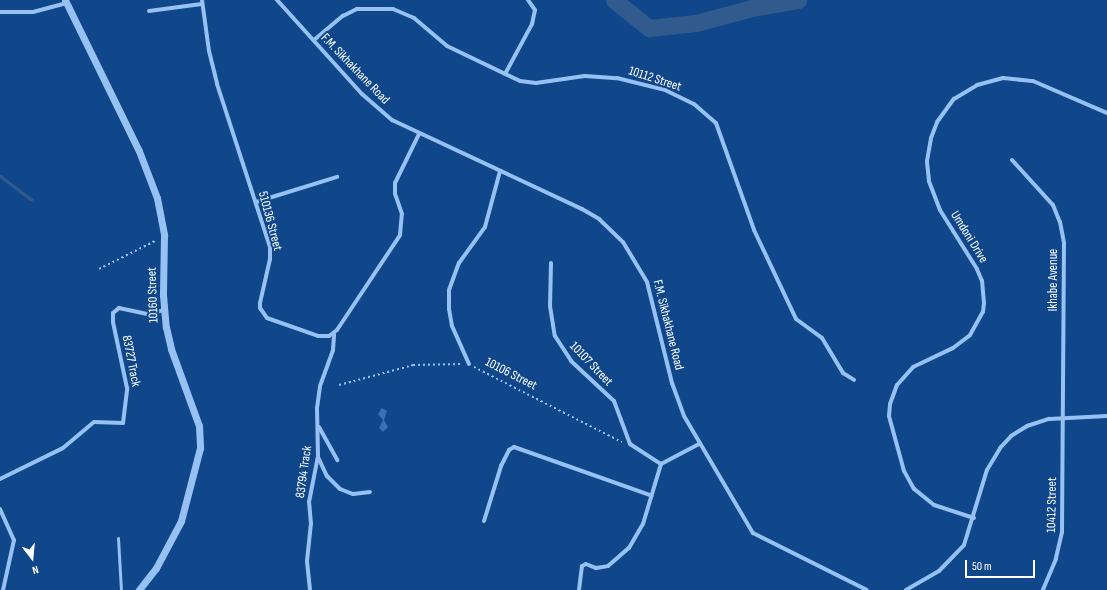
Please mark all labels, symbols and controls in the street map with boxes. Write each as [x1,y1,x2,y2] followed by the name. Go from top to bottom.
[317,30,393,108] street label: F.M. Sikhakhane Road
[627,63,683,95] street label: 10112 Street
[255,190,285,252] street label: 510136 Street
[947,208,991,266] street label: Umdoni Drive
[1045,249,1061,311] street label: Ikhabe Avenue
[144,267,162,323] street label: 10160 Street
[649,278,687,372] street label: F.M. Sikhakhane Road
[118,334,144,388] street label: 83727 Track
[566,339,616,389] street label: 10107 Street
[483,354,539,394] street label: 10106 Street
[293,445,315,499] street label: 83794 Track
[1044,477,1060,533] street label: 10412 Street
[12,538,52,578] north arrow
[967,552,1037,578] scale bar
[972,559,992,574] text: 50 m
[31,563,40,577] text: N

